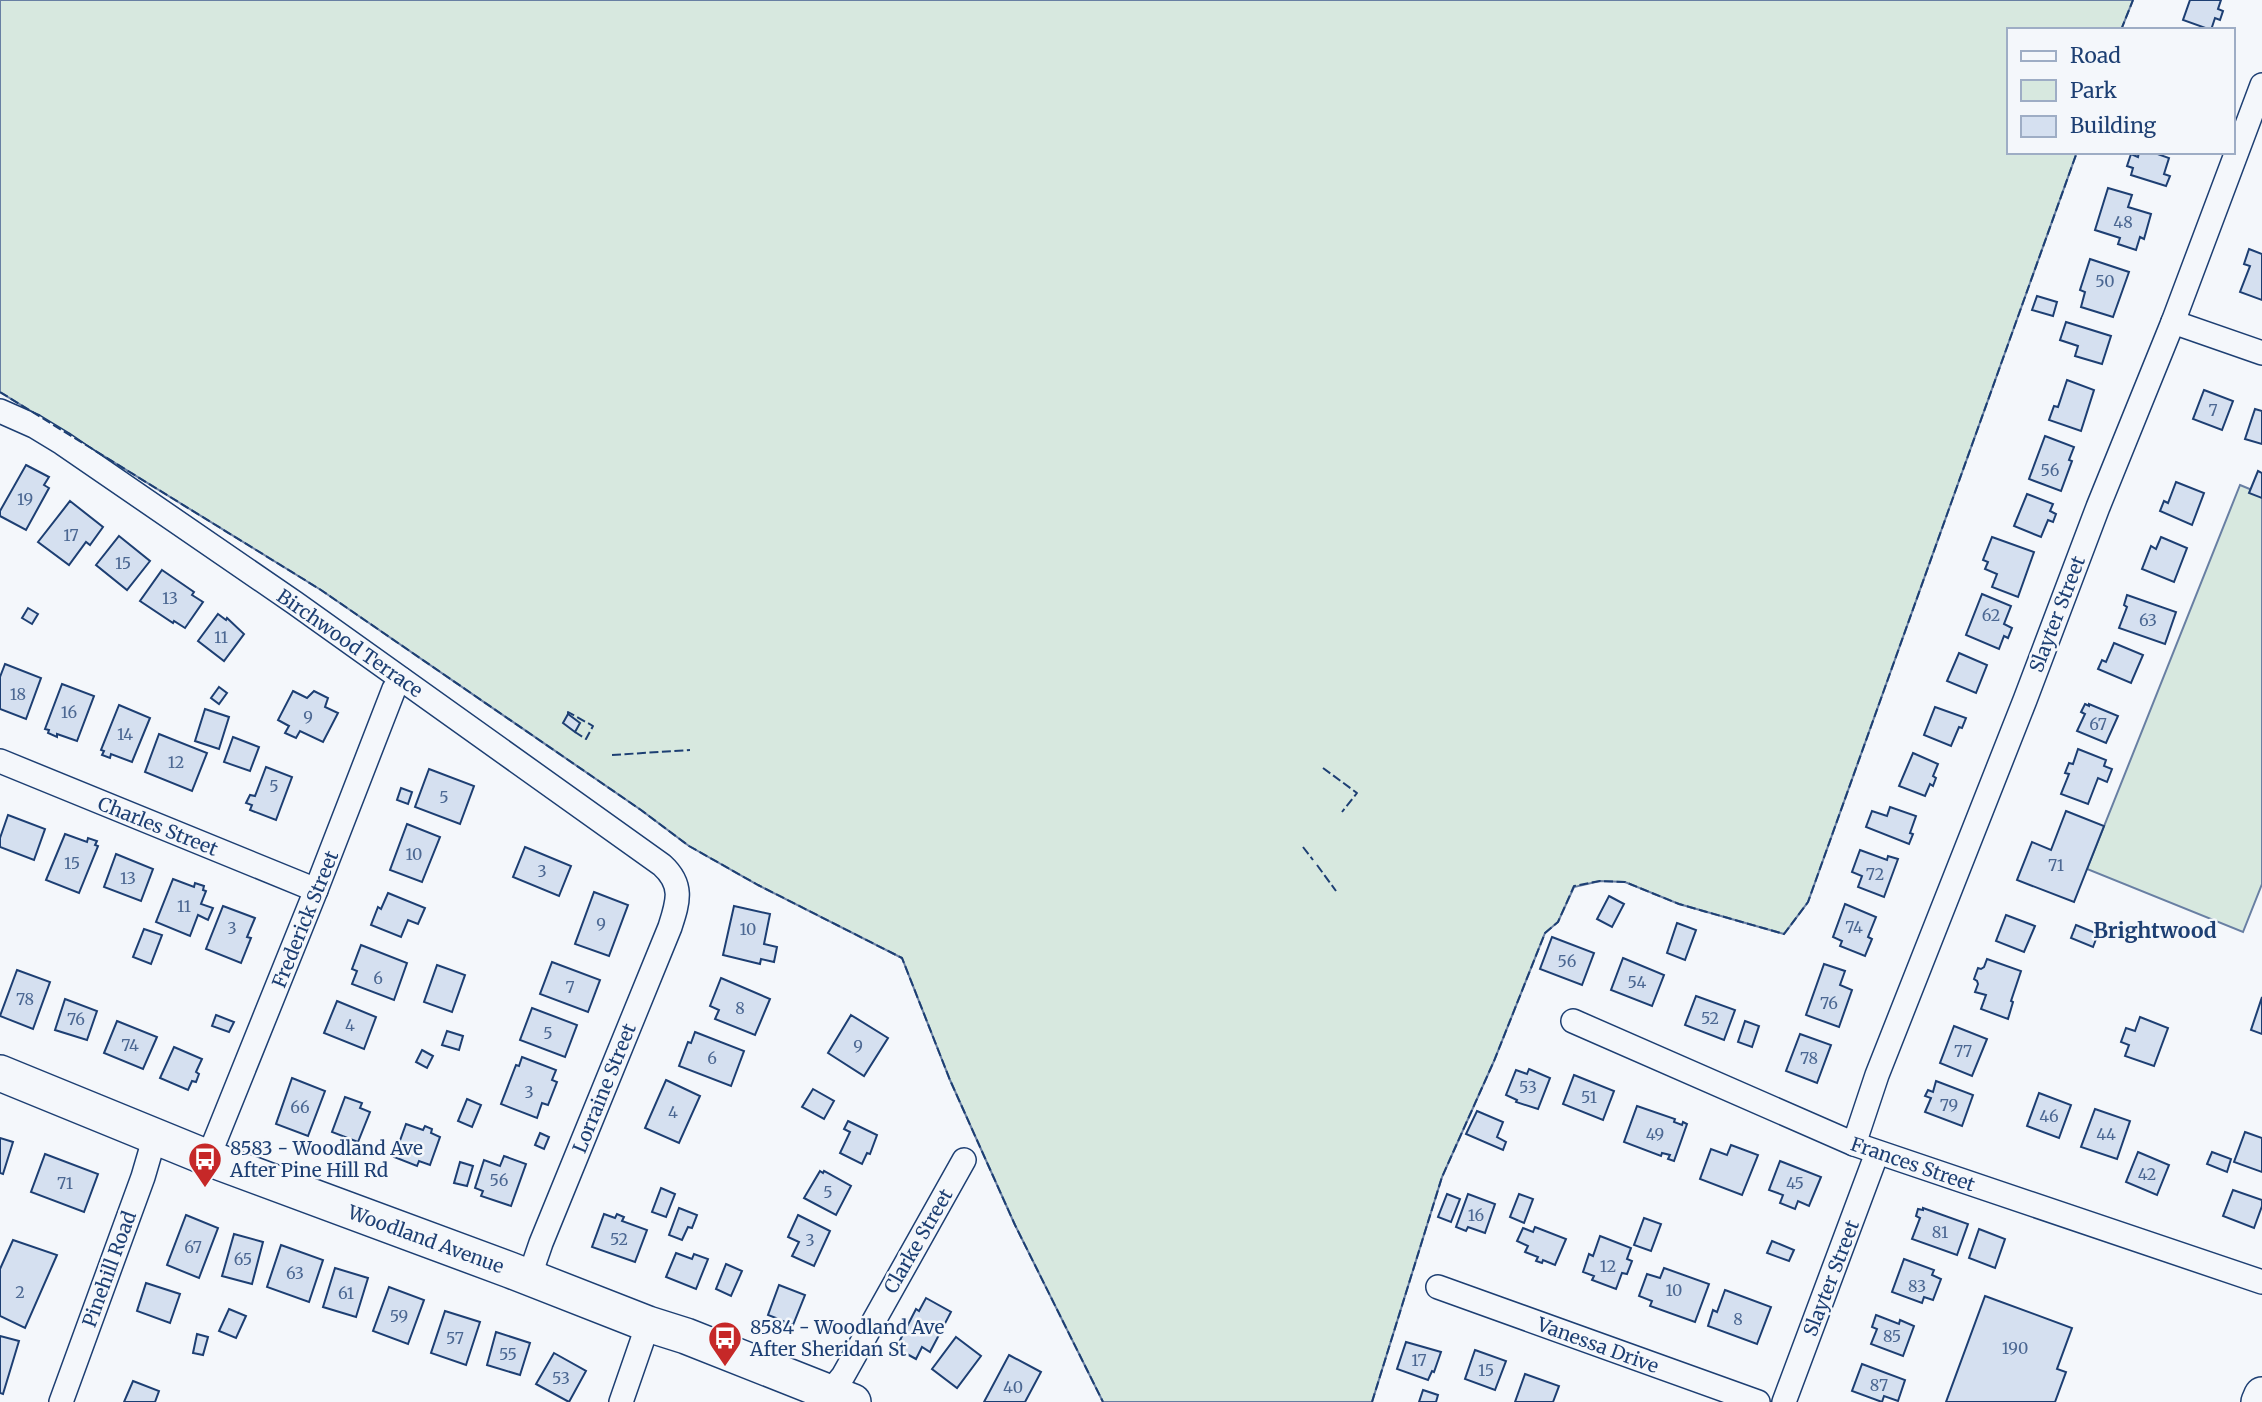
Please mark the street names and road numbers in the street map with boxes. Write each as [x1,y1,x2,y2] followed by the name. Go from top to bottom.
[2024,552,2090,675] street label: Slayter Street
[272,584,428,702] street label: Birchwood Terrace
[94,791,222,861] street label: Charles Street
[267,846,344,991] street label: Frederick Street
[567,1019,641,1156] street label: Lorraine Street
[1848,1132,1979,1197] street label: Frances Street
[878,1184,958,1298] street label: Clarke Street
[344,1199,507,1278] street label: Woodland Avenue
[77,1208,141,1330] street label: Pinehill Road
[1798,1216,1864,1339] street label: Slayter Street
[1533,1312,1662,1378] street label: Vanessa Drive

